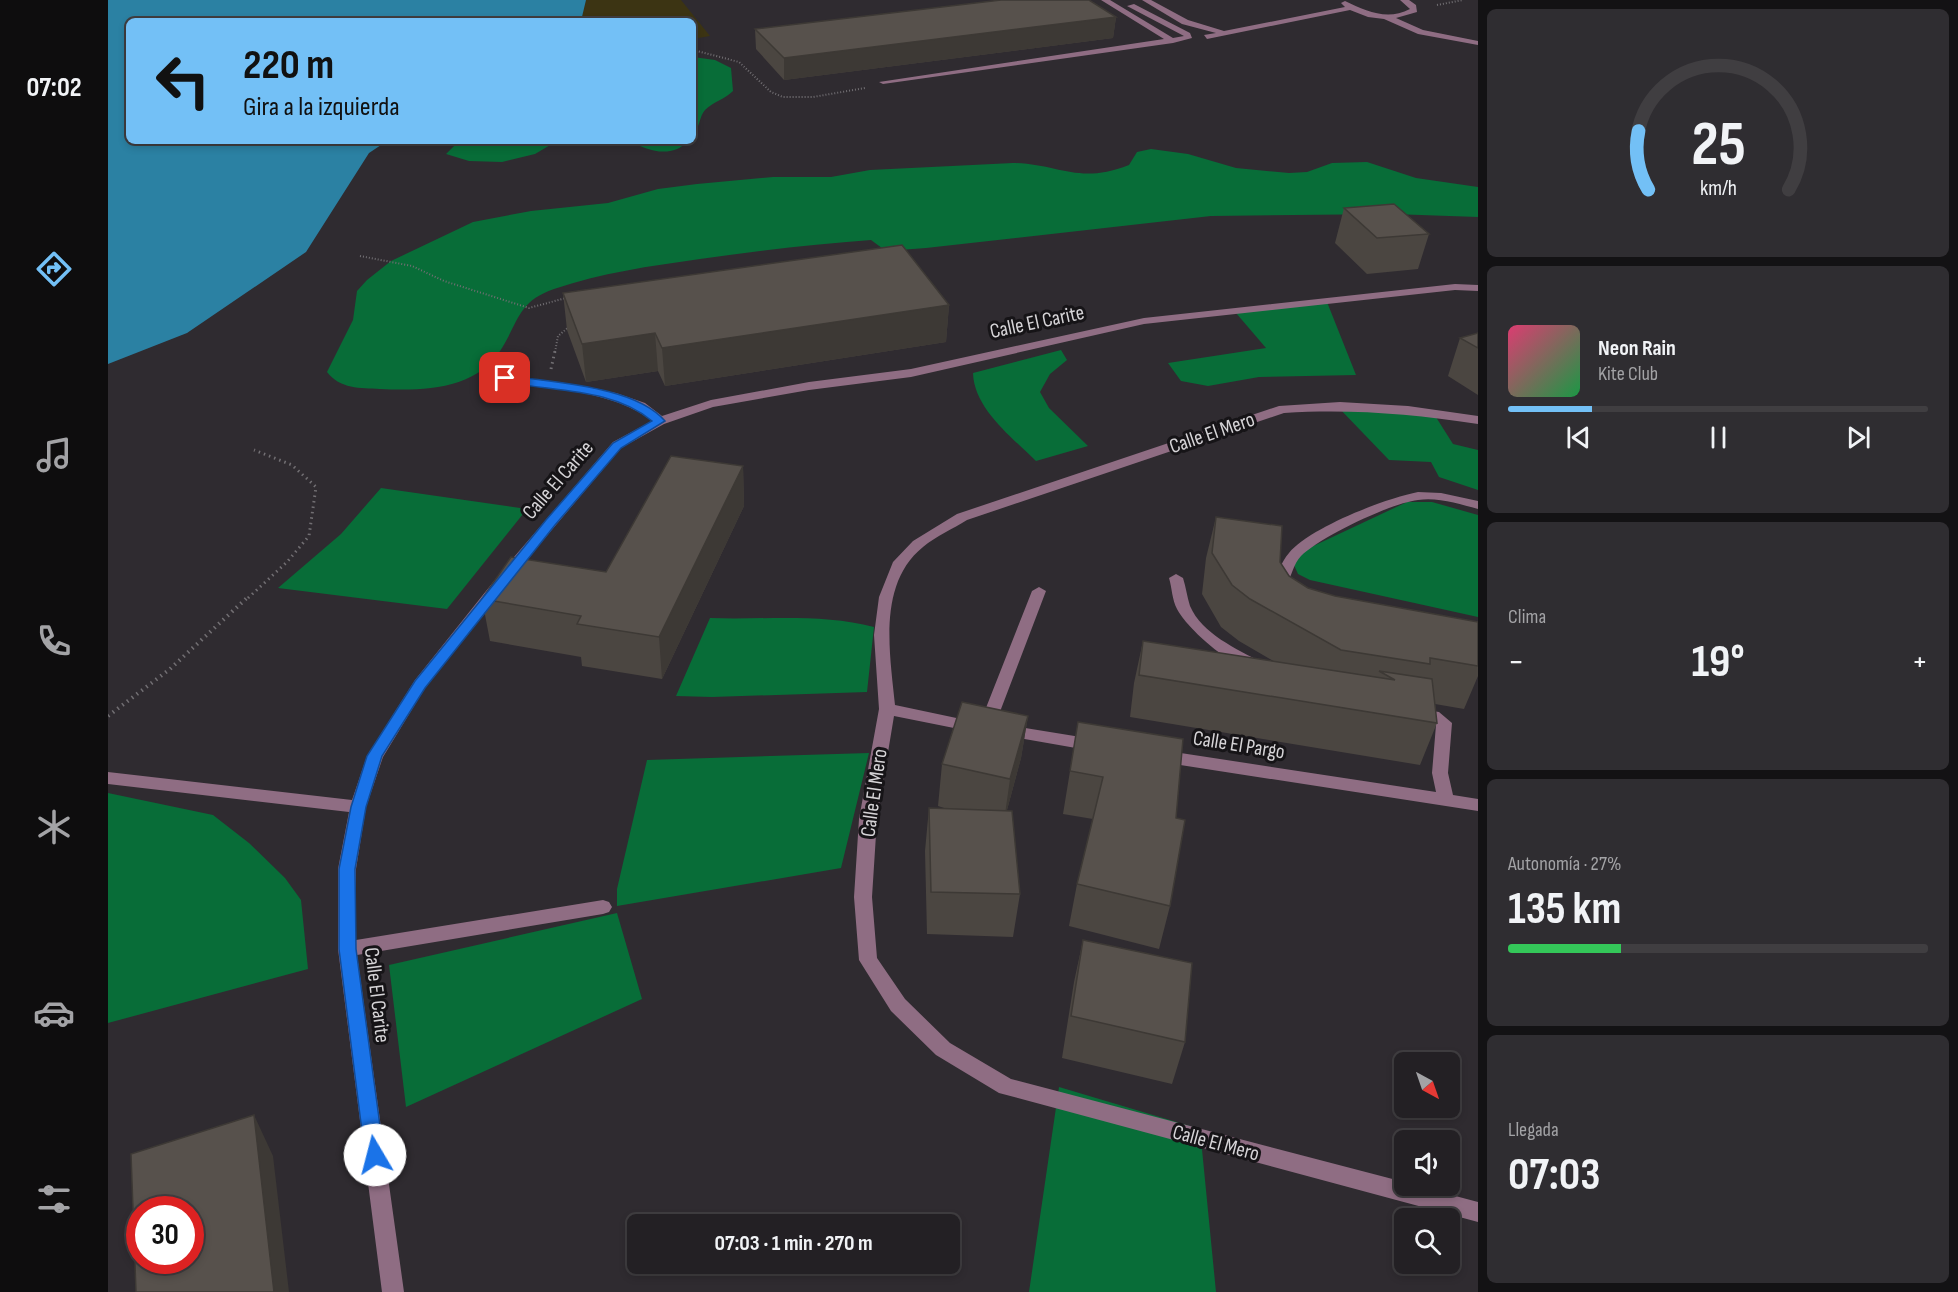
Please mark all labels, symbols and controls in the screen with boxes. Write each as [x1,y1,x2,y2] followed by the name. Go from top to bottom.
[243,40,334,91] text: 220 m
[144,42,222,120] icon: left
[26,72,82,104] text: 07:02
[243,91,400,123] text: Gira a la izquierda
[1691,108,1745,183] text: 25
[1699,176,1737,201] text: km/h
[33,248,75,290] icon: directions
[987,300,1087,344] street label: Calle El Carite
[1598,335,1676,362] text: Neon Rain
[479,352,530,403] pin
[488,361,521,394] icon: arrive
[1598,362,1658,386] text: Kite Club
[1166,407,1258,459] street label: Calle El Mero
[1562,421,1595,454] icon: previous
[1702,421,1735,454] icon: pause
[1842,421,1875,454] icon: next
[33,434,75,476] icon: music
[517,436,599,524] street label: Calle El Carite
[1508,605,1546,629] text: Clima
[33,620,75,662] icon: phone
[1691,635,1745,690] text: 19°
[1508,642,1524,682] text: −
[1912,642,1928,682] text: +
[1191,725,1287,765] street label: Calle El Pargo
[855,747,893,839] street label: Calle El Mero
[33,806,75,848] icon: climate
[1508,852,1621,876] text: Autonomía · 27%
[1508,882,1621,937] text: 135 km
[359,946,395,1044] street label: Calle El Carite
[33,992,75,1034] icon: car
[1394,1052,1460,1118] north arrow
[1394,1052,1460,1274] map controls
[1508,1118,1559,1142] text: Llegada
[1170,1119,1262,1167] street label: Calle El Mero
[343,1123,407,1187] position arrow
[1394,1130,1460,1196] button: sound
[1508,1148,1600,1203] text: 07:03
[33,1178,75,1220] icon: filters
[126,1196,204,1274] speed limit sign: 30
[1394,1208,1460,1274] button: search
[715,1230,873,1257] text: 07:03 · 1 min · 270 m

